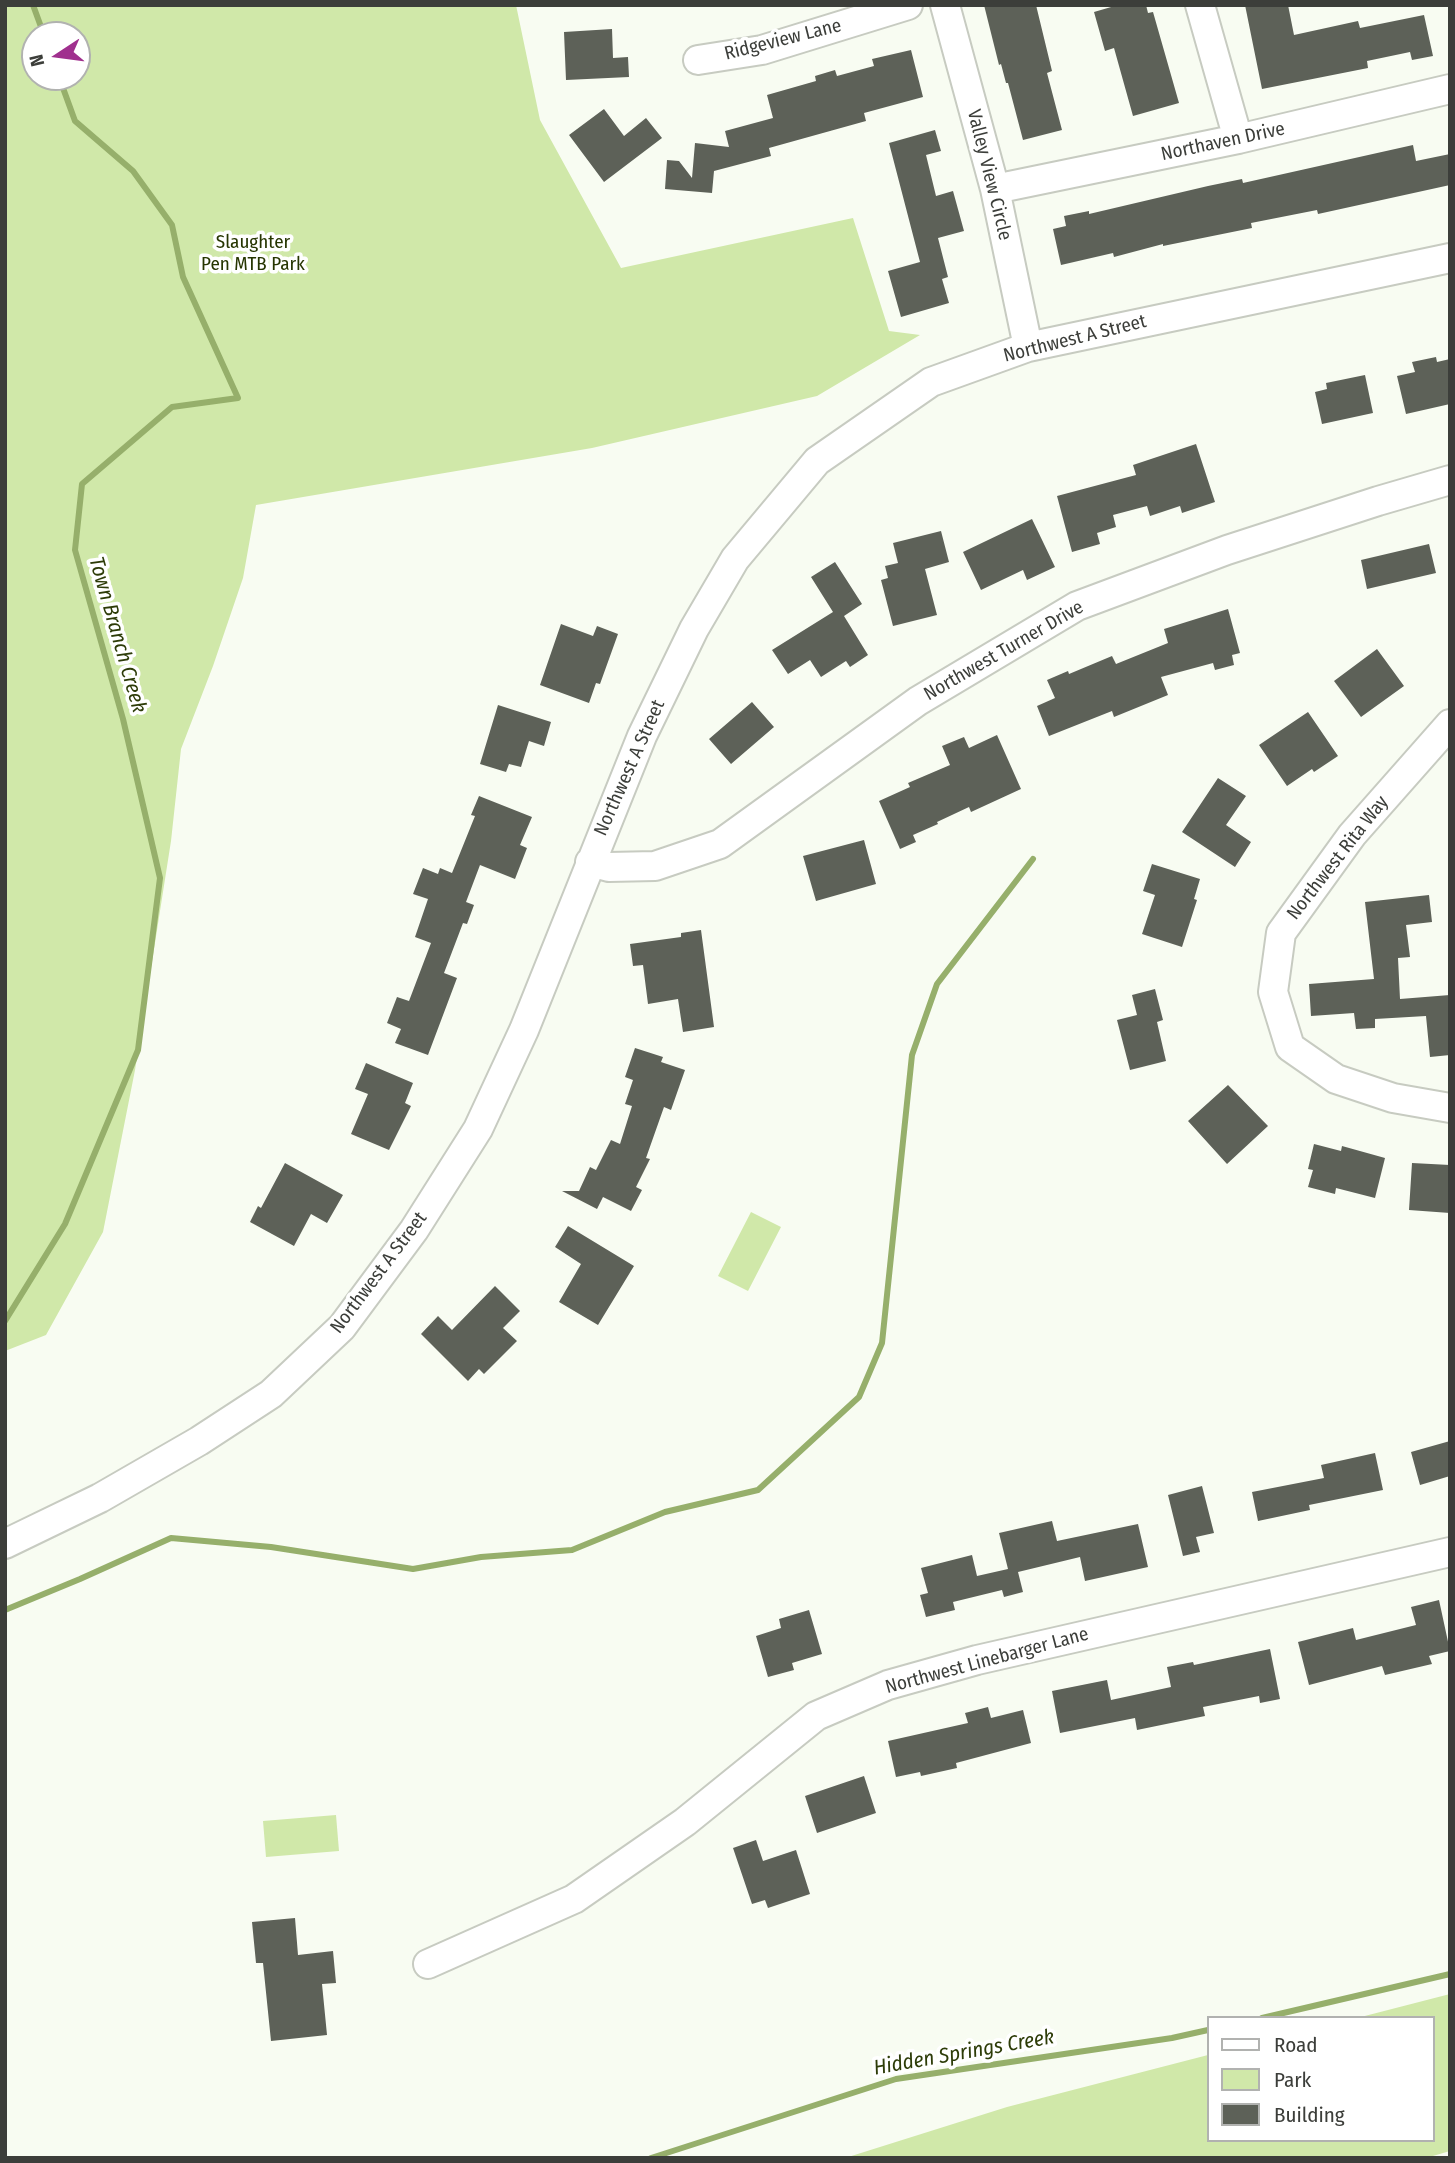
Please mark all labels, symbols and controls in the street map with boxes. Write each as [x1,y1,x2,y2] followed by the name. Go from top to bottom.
[722,14,844,66] street label: Ridgeview Lane
[21,21,91,91] north arrow
[25,52,49,69] text: N
[962,107,1016,243] street label: Valley View Circle
[1159,118,1287,166] street label: Northaven Drive
[201,232,305,276] park label: Slaughter Pen MTB Park
[1001,310,1149,368] street label: Northwest A Street
[83,554,151,716] water label: Town Branch Creek
[920,596,1088,706] street label: Northwest Turner Drive
[590,697,670,839] street label: Northwest A Street
[1282,791,1394,925] street label: Northwest Rita Way
[326,1208,432,1338] street label: Northwest A Street
[883,1623,1091,1699] street label: Northwest Linebarger Lane
[1206,2016,1434,2142] legend
[872,2025,1056,2081] water label: Hidden Springs Creek
[1274,2032,1318,2058] text: Road
[1274,2067,1311,2093] text: Park
[1274,2102,1345,2128] text: Building

